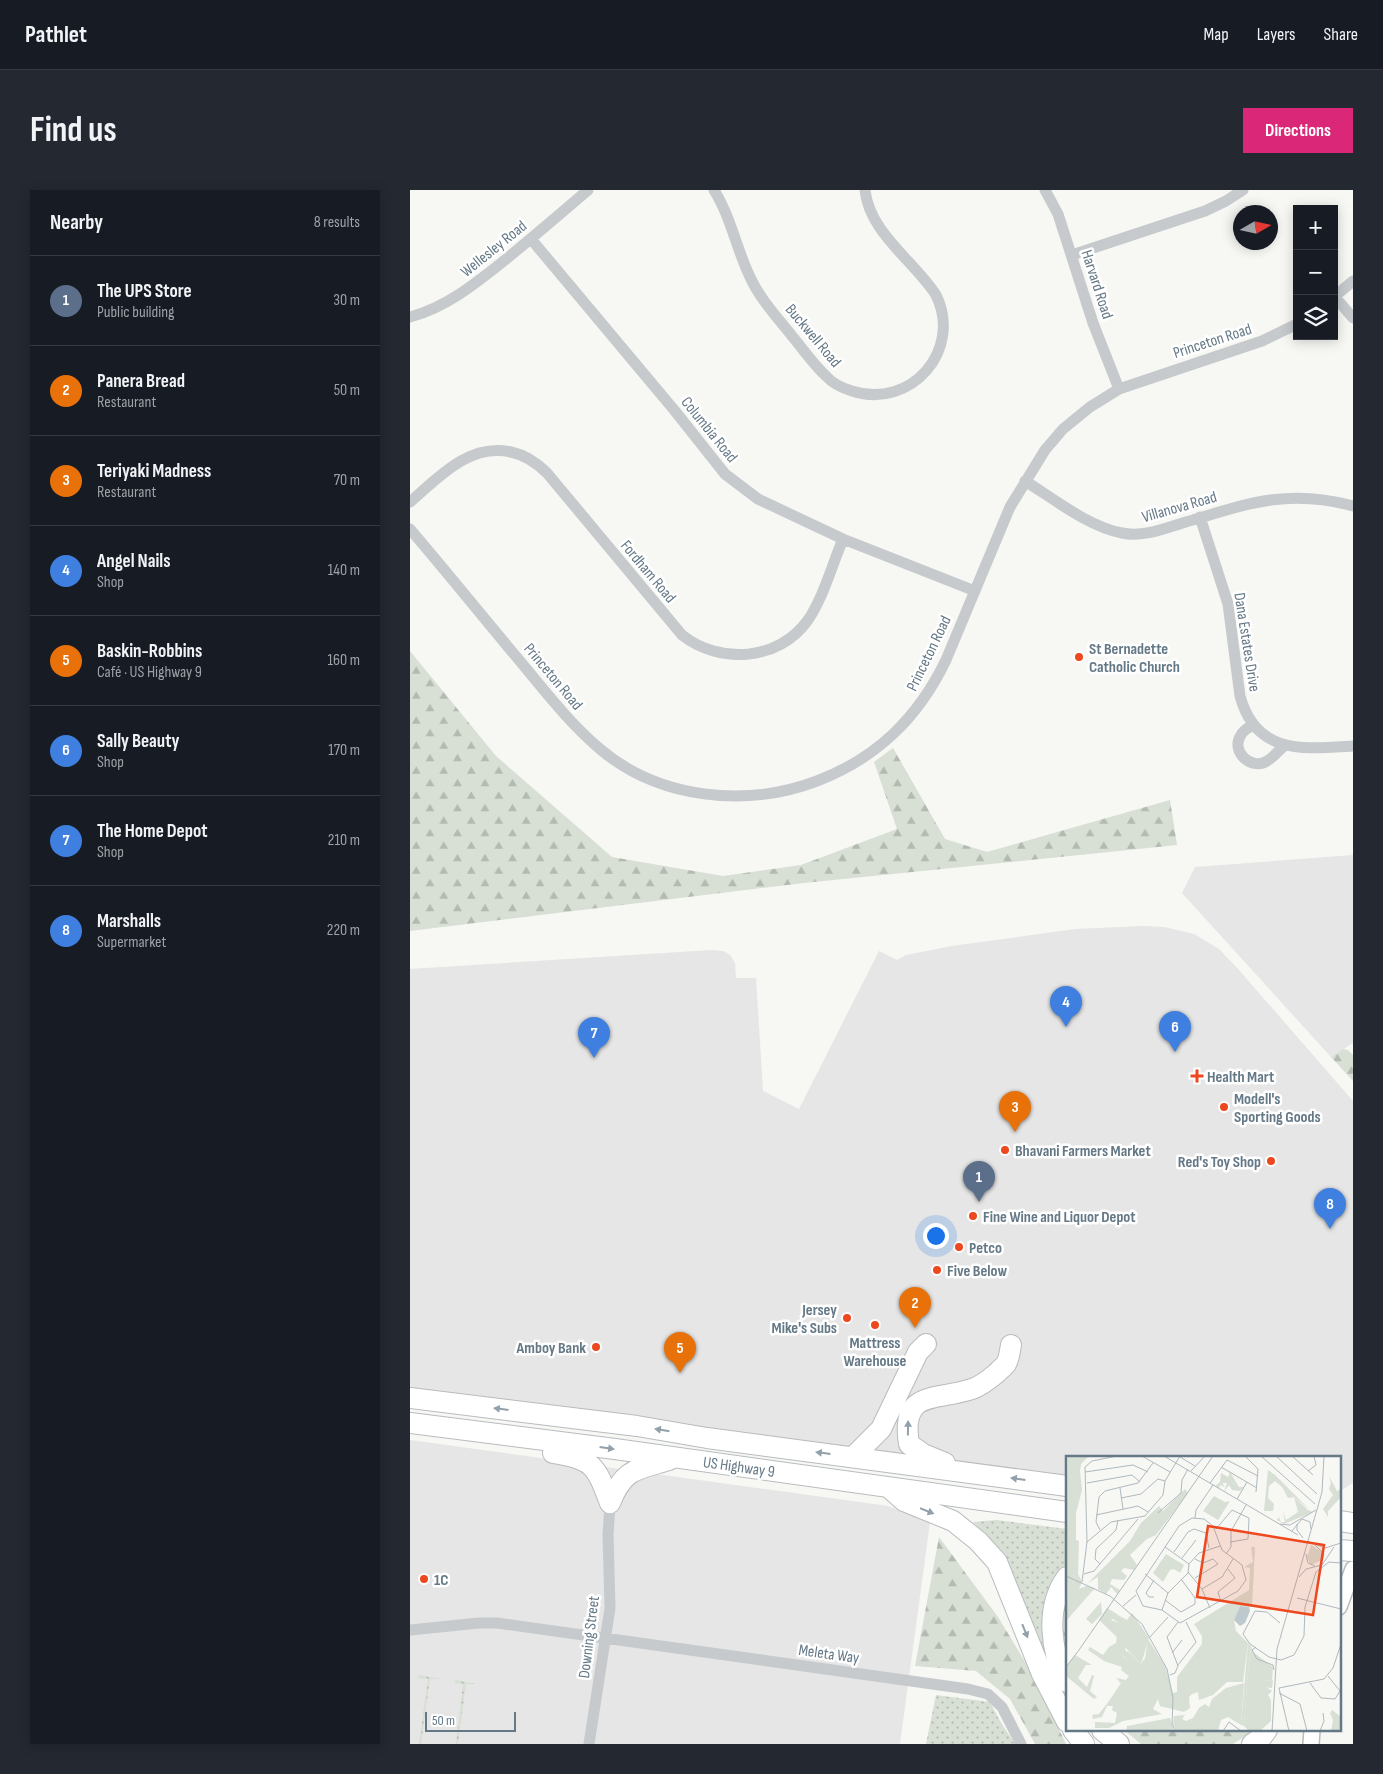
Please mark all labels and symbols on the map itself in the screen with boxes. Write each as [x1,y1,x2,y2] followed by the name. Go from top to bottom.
[1233,205,1278,250] north arrow
[457,217,531,282] street label: Wellesley Road
[1077,248,1117,321] street label: Harvard Road
[781,300,845,372] street label: Buckwell Road
[1171,320,1254,363] street label: Princeton Road
[677,393,741,467] street label: Columbia Road
[1140,488,1219,527] street label: Villanova Road
[616,537,680,607] street label: Fordham Road
[1229,591,1264,693] street label: Dana Estates Drive
[903,613,956,694] street label: Princeton Road
[519,640,586,714] street label: Princeton Road
[1089,640,1180,677] place label: St Bernadette Catholic Church
[1073,651,1085,663] marker: St Bernadette Catholic Church
[1050,986,1082,1027] pin: 4
[1159,1011,1191,1052] pin: 6
[578,1017,610,1058] pin: 7
[1207,1068,1274,1087] place label: Health Mart
[1191,1070,1203,1082] marker: Health Mart
[1234,1090,1321,1127] place label: Modell's Sporting Goods
[999,1091,1031,1132] pin: 3
[1218,1101,1230,1113] marker: Modell's Sporting Goods
[1015,1142,1151,1161] place label: Bhavani Farmers Market
[999,1144,1011,1156] marker: Bhavani Farmers Market
[1178,1153,1261,1172] place label: Red's Toy Shop
[1265,1155,1277,1167] marker: Red's Toy Shop
[963,1161,995,1202] pin: 1
[1314,1188,1346,1229] pin: 8
[983,1208,1136,1227] place label: Fine Wine and Liquor Depot
[967,1210,979,1222] marker: Fine Wine and Liquor Depot
[923,1223,949,1249] your location
[969,1239,1002,1258] place label: Petco
[953,1241,965,1253] marker: Petco
[947,1262,1007,1281] place label: Five Below
[931,1264,943,1276] marker: Five Below
[899,1287,931,1328] pin: 2
[772,1301,837,1338] place label: Jersey Mike's Subs
[841,1312,853,1324] marker: Jersey Mike's Subs
[869,1319,881,1331] marker: Mattress Warehouse
[664,1332,696,1373] pin: 5
[844,1334,907,1371] place label: Mattress Warehouse
[516,1339,586,1358] place label: Amboy Bank
[590,1341,602,1353] marker: Amboy Bank
[492,1405,508,1413] one-way arrow
[904,1420,912,1436] one-way arrow
[653,1426,669,1434] one-way arrow
[599,1444,615,1452] one-way arrow
[814,1449,830,1457] one-way arrow
[702,1453,776,1482] street label: US Highway 9
[1066,1456,1341,1732] inset map
[1010,1475,1026,1483] one-way arrow
[920,1507,935,1515] one-way arrow
[434,1571,448,1590] place label: 1C
[418,1573,430,1585] marker: 1C
[575,1595,604,1679] street label: Downing Street
[1021,1624,1029,1639] one-way arrow
[797,1641,860,1668] street label: Meleta Way
[425,1709,516,1732] scale bar

